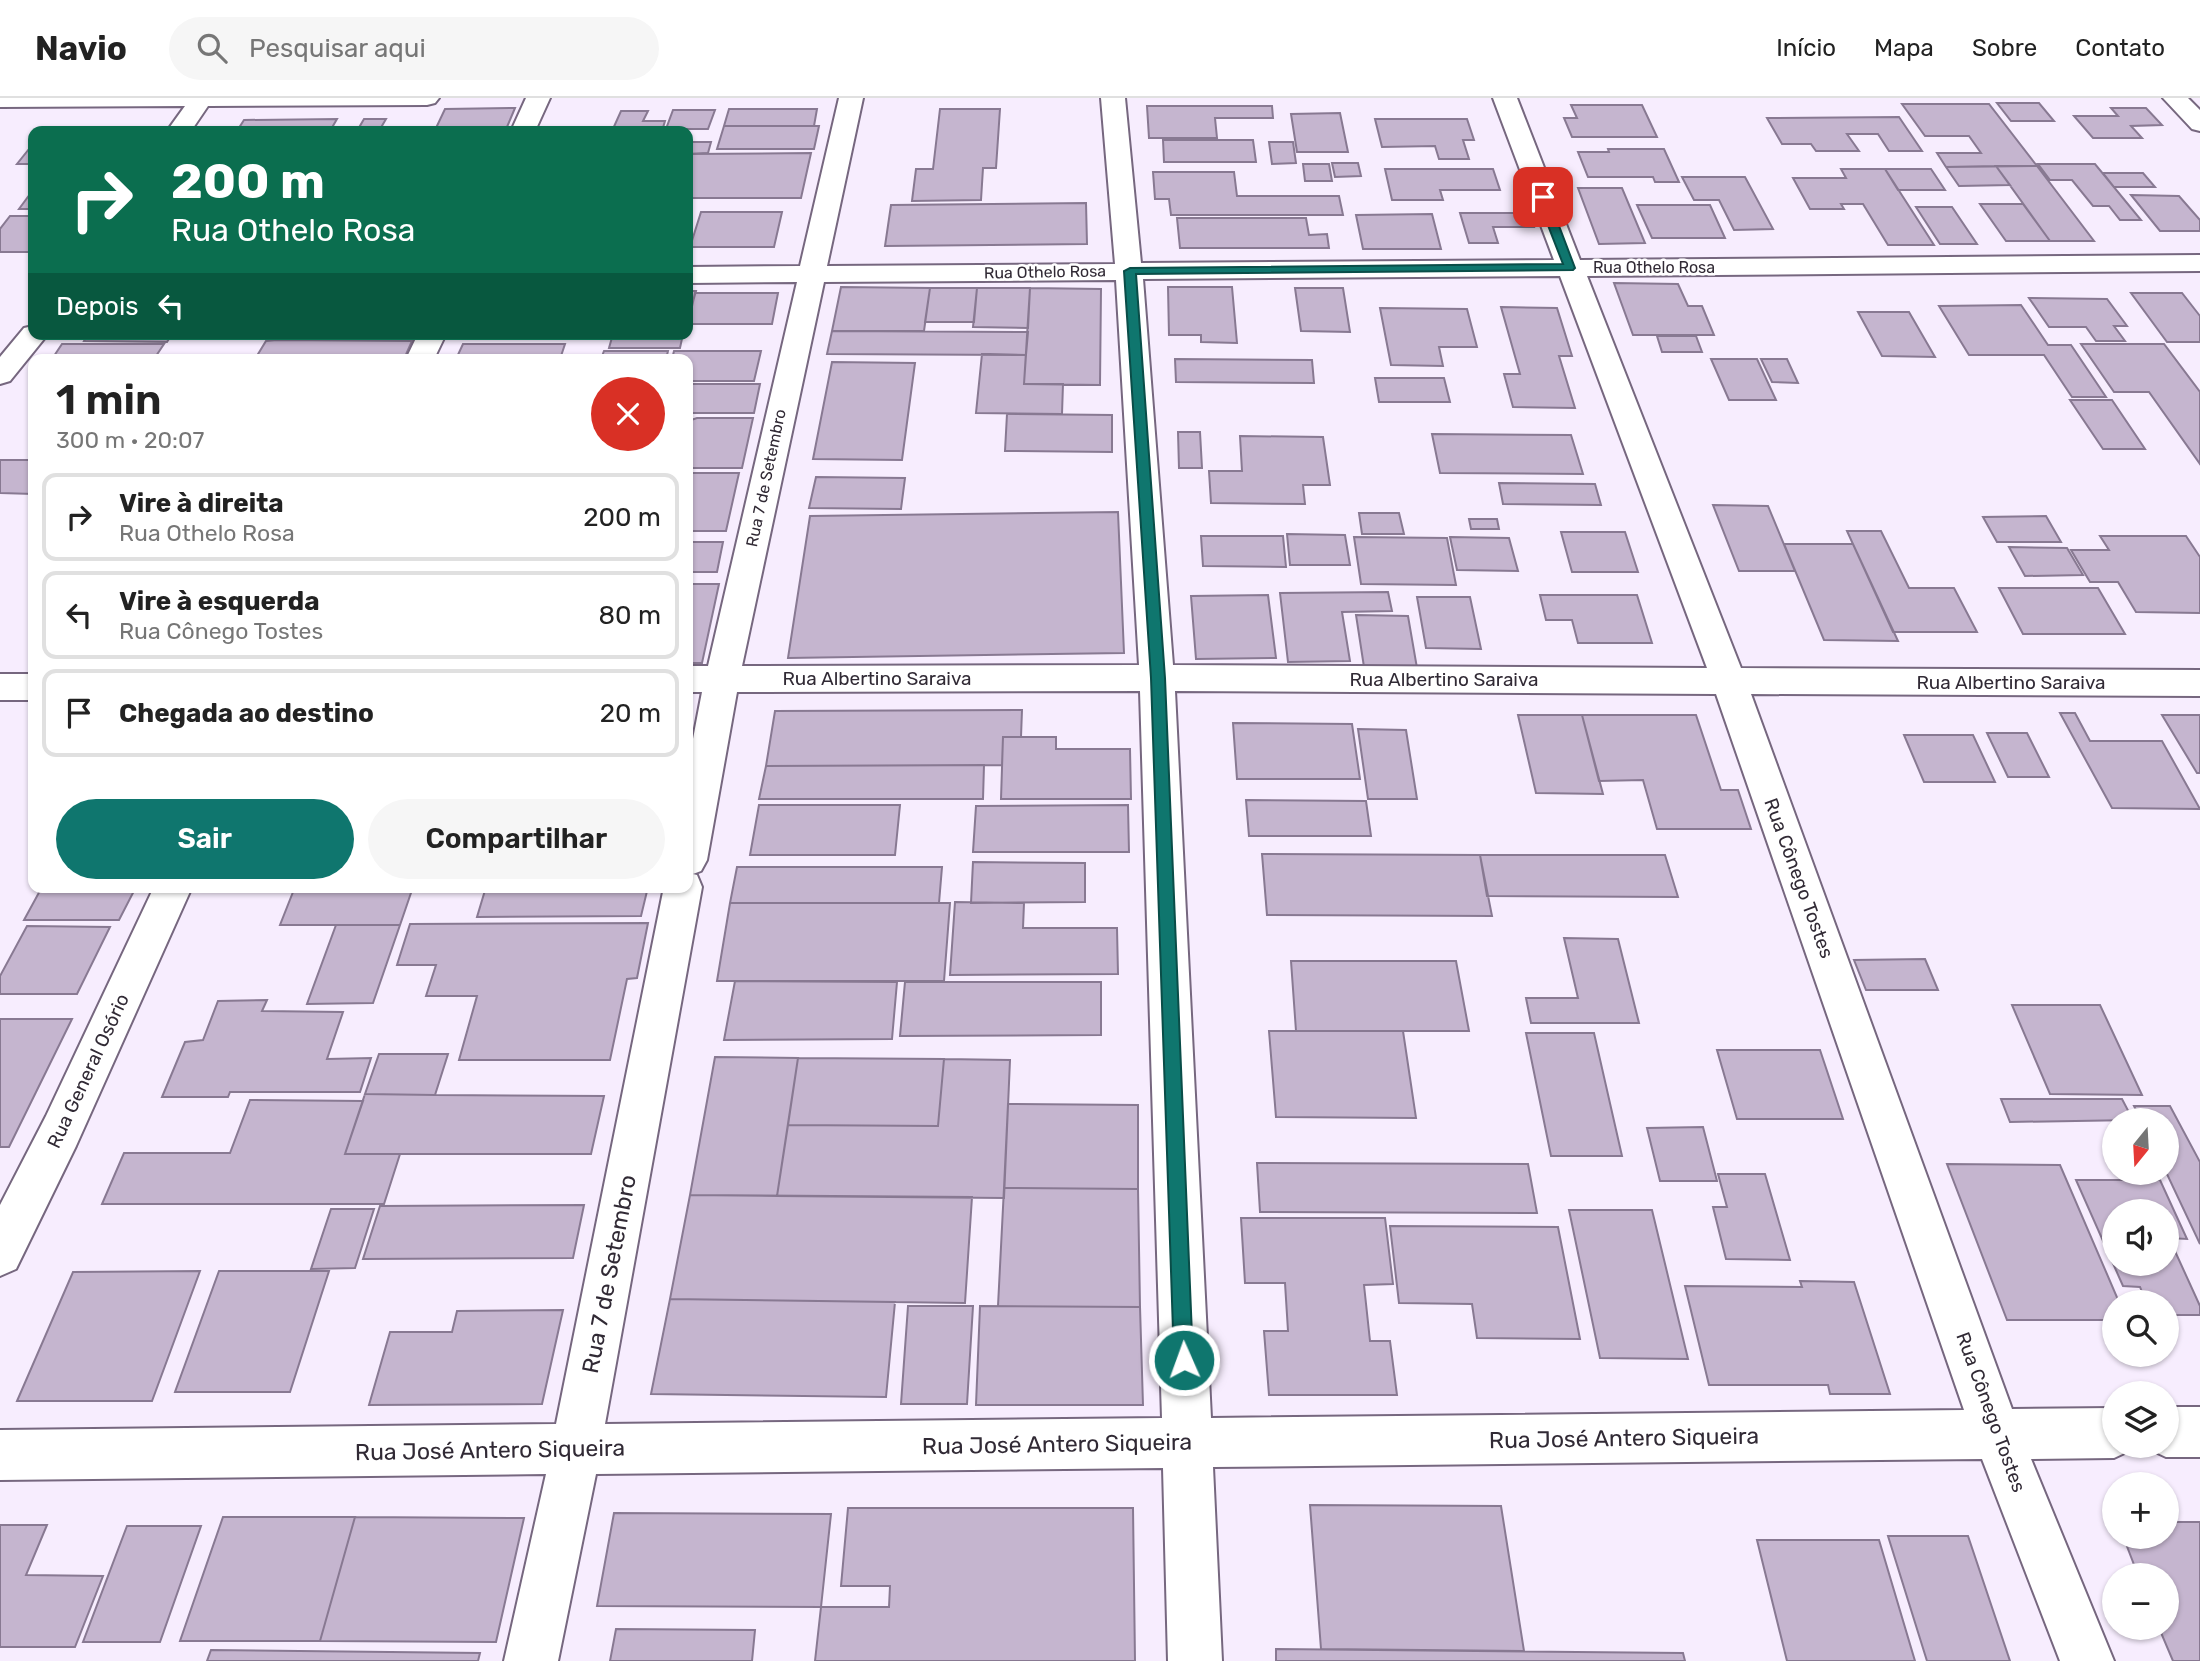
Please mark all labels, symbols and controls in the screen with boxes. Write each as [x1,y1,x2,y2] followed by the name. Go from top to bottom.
[169,17,659,80] search box
[35,29,127,68] text: Navio
[193,29,231,67] icon: search
[249,33,426,64] text: Pesquisar aqui
[1776,34,1836,62] text: Início
[1874,34,1934,62] text: Mapa
[1972,34,2037,62] text: Sobre
[2075,34,2165,62] text: Contato
[171,152,325,210] text: 200 m
[56,154,147,245] icon: right
[1513,167,1573,227] pin
[1524,178,1562,216] icon: arrive
[171,211,415,249] text: Rua Othelo Rosa
[1593,258,1715,277] street label: Rua Othelo Rosa
[984,261,1106,283] street label: Rua Othelo Rosa
[152,287,190,325] icon: left
[56,291,138,322] text: Depois
[56,375,162,425] text: 1 min
[591,377,665,451] button: close
[742,407,790,549] street label: Rua 7 de Setembro
[56,426,204,454] text: 300 m · 20:07
[119,488,284,519] text: Vire à direita
[60,498,98,536] icon: right
[583,502,661,533] text: 200 m
[119,519,295,547] text: Rua Othelo Rosa
[119,586,320,617] text: Vire à esquerda
[60,596,98,634] icon: left
[598,600,661,631] text: 80 m
[119,617,323,645] text: Rua Cônego Tostes
[782,667,972,690] street label: Rua Albertino Saraiva
[1349,668,1539,691] street label: Rua Albertino Saraiva
[1916,671,2106,694] street label: Rua Albertino Saraiva
[60,694,98,732] icon: arrive
[119,698,374,729] text: Chegada ao destino
[600,698,661,729] text: 20 m
[1759,795,1839,961] street label: Rua Cônego Tostes
[56,799,354,879] button: Sair
[368,799,665,879] button: Compartilhar
[42,990,134,1152] street label: Rua General Osório
[2102,1108,2179,1185] north arrow
[2102,1108,2179,1640] map controls
[576,1172,642,1376] street label: Rua 7 de Setembro
[2102,1199,2179,1276] button: sound
[2102,1290,2179,1367] button: search
[1147,1323,1221,1397] position arrow
[1951,1329,2031,1495] street label: Rua Cônego Tostes
[2102,1381,2179,1458] button: layers
[1489,1422,1759,1454] street label: Rua José Antero Siqueira
[922,1428,1192,1460] street label: Rua José Antero Siqueira
[355,1434,625,1466] street label: Rua José Antero Siqueira
[2102,1472,2179,1549] button: +
[2102,1563,2179,1640] button: −

